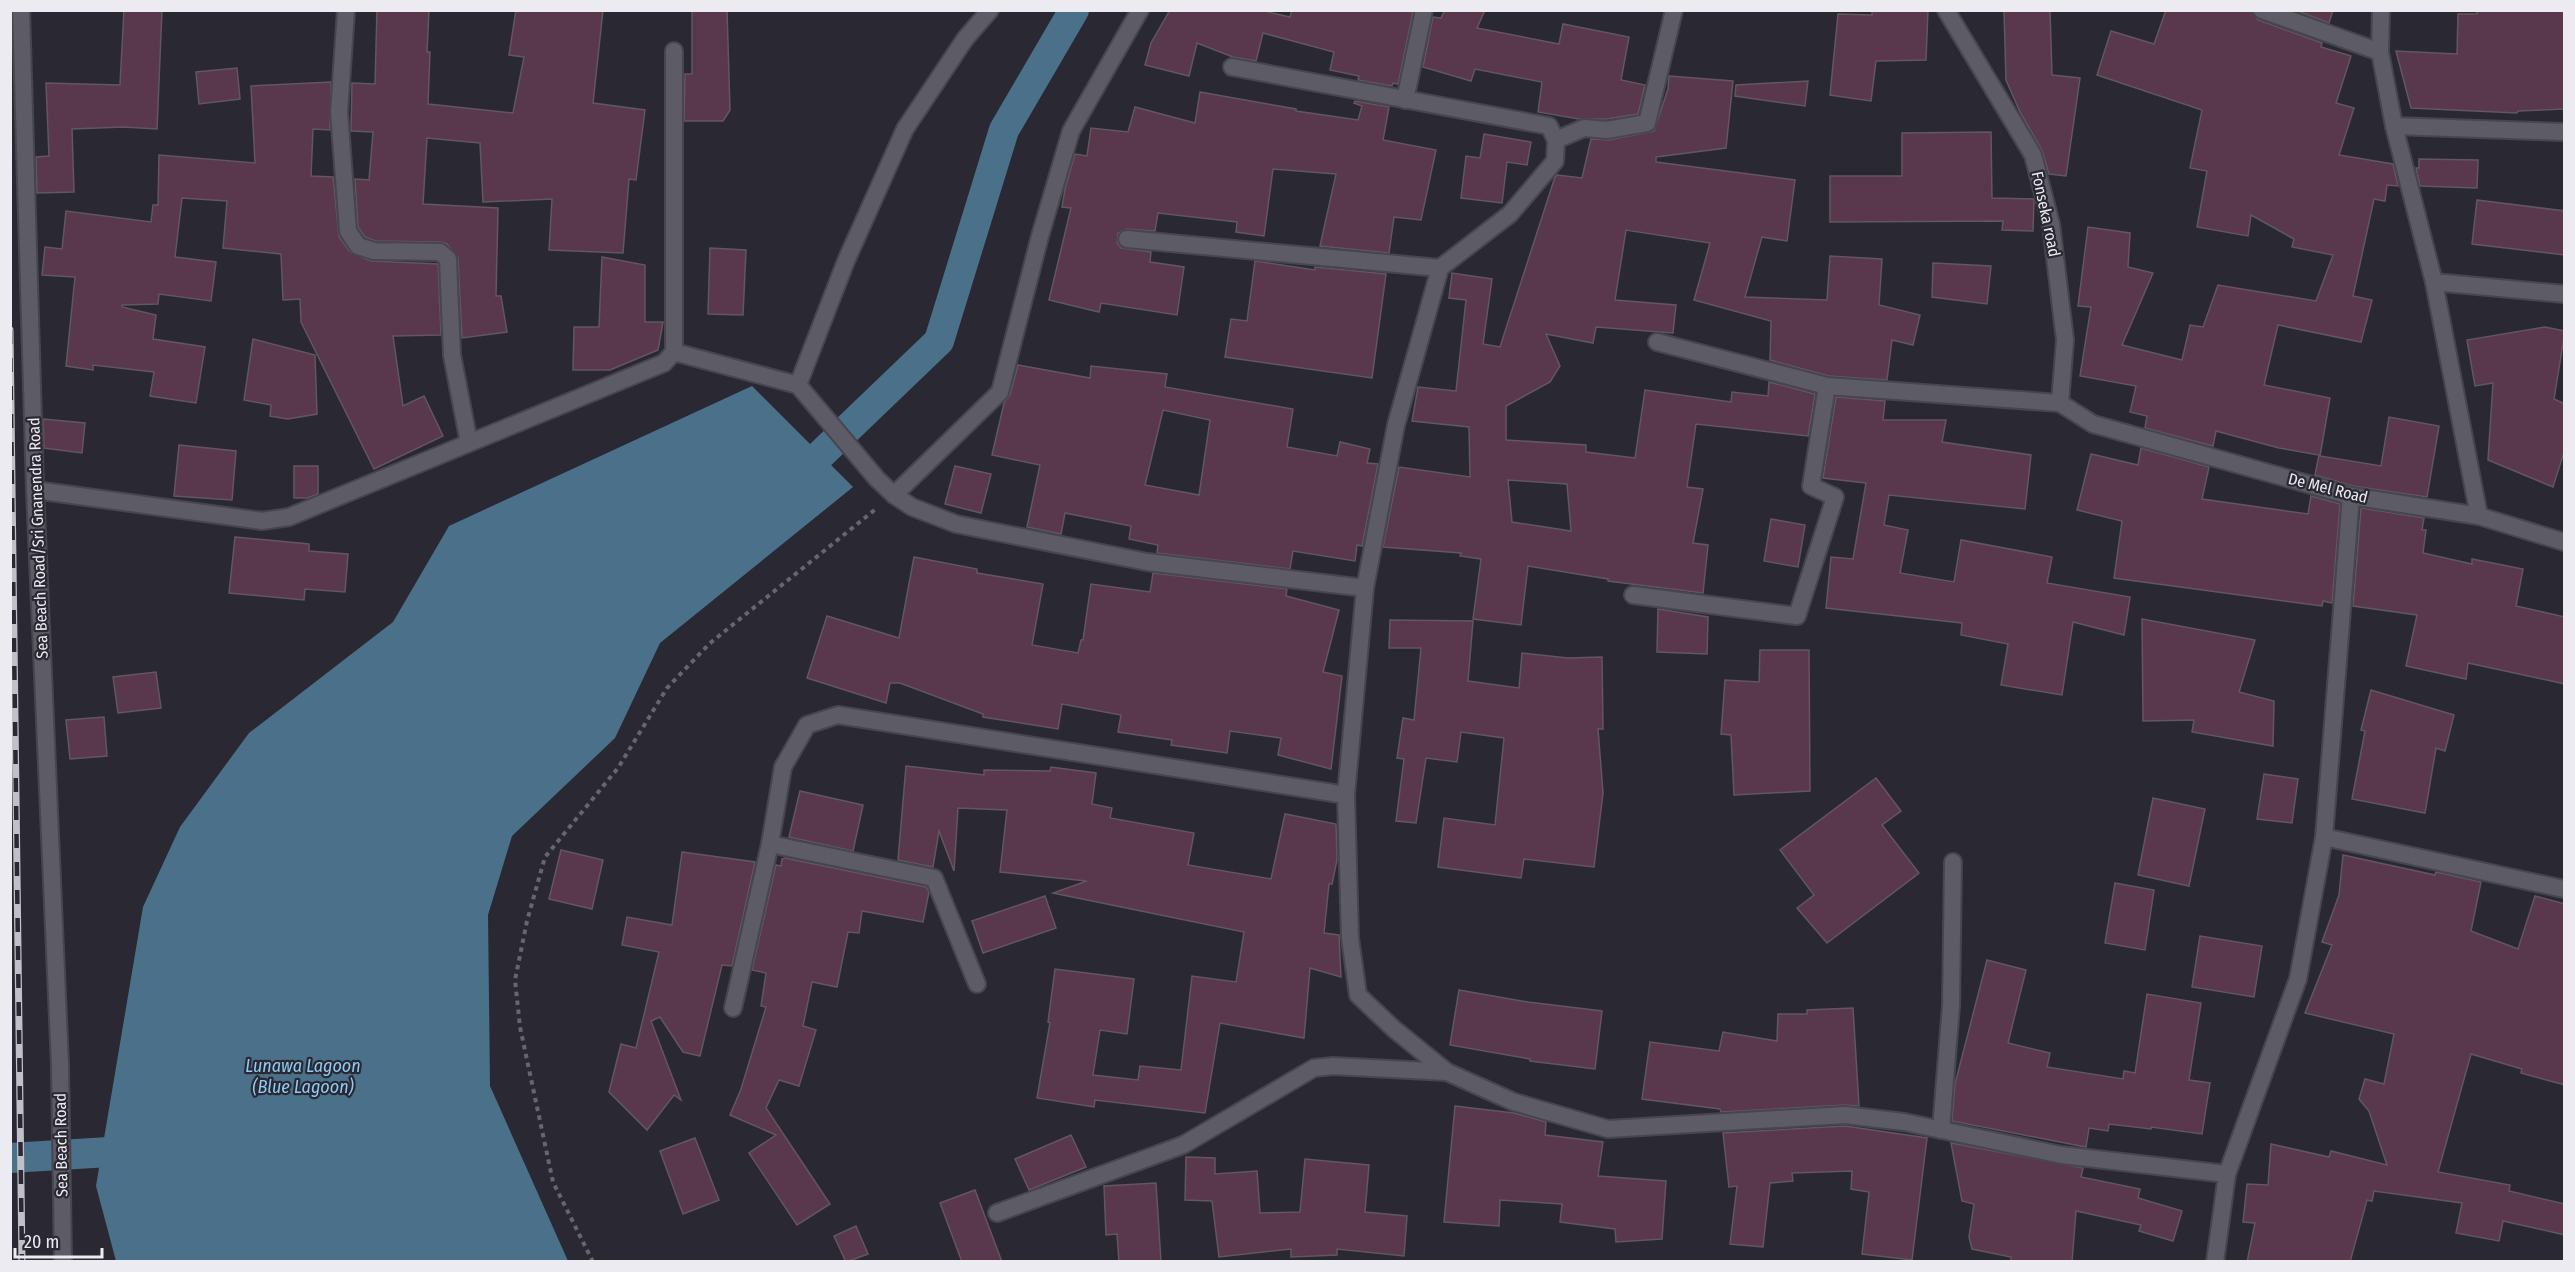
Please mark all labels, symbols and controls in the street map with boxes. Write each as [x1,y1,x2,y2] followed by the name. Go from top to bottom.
[2028,170,2064,258] street label: Fonseka road
[24,417,52,659] street label: Sea Beach Road/Sri Gnanendra Road
[2286,469,2370,507] street label: De Mel Road
[245,1055,361,1098] water label: Lunawa Lagoon (Blue Lagoon)
[51,1093,71,1197] street label: Sea Beach Road
[15,1221,102,1259] scale bar
[24,1231,59,1253] text: 20 m

